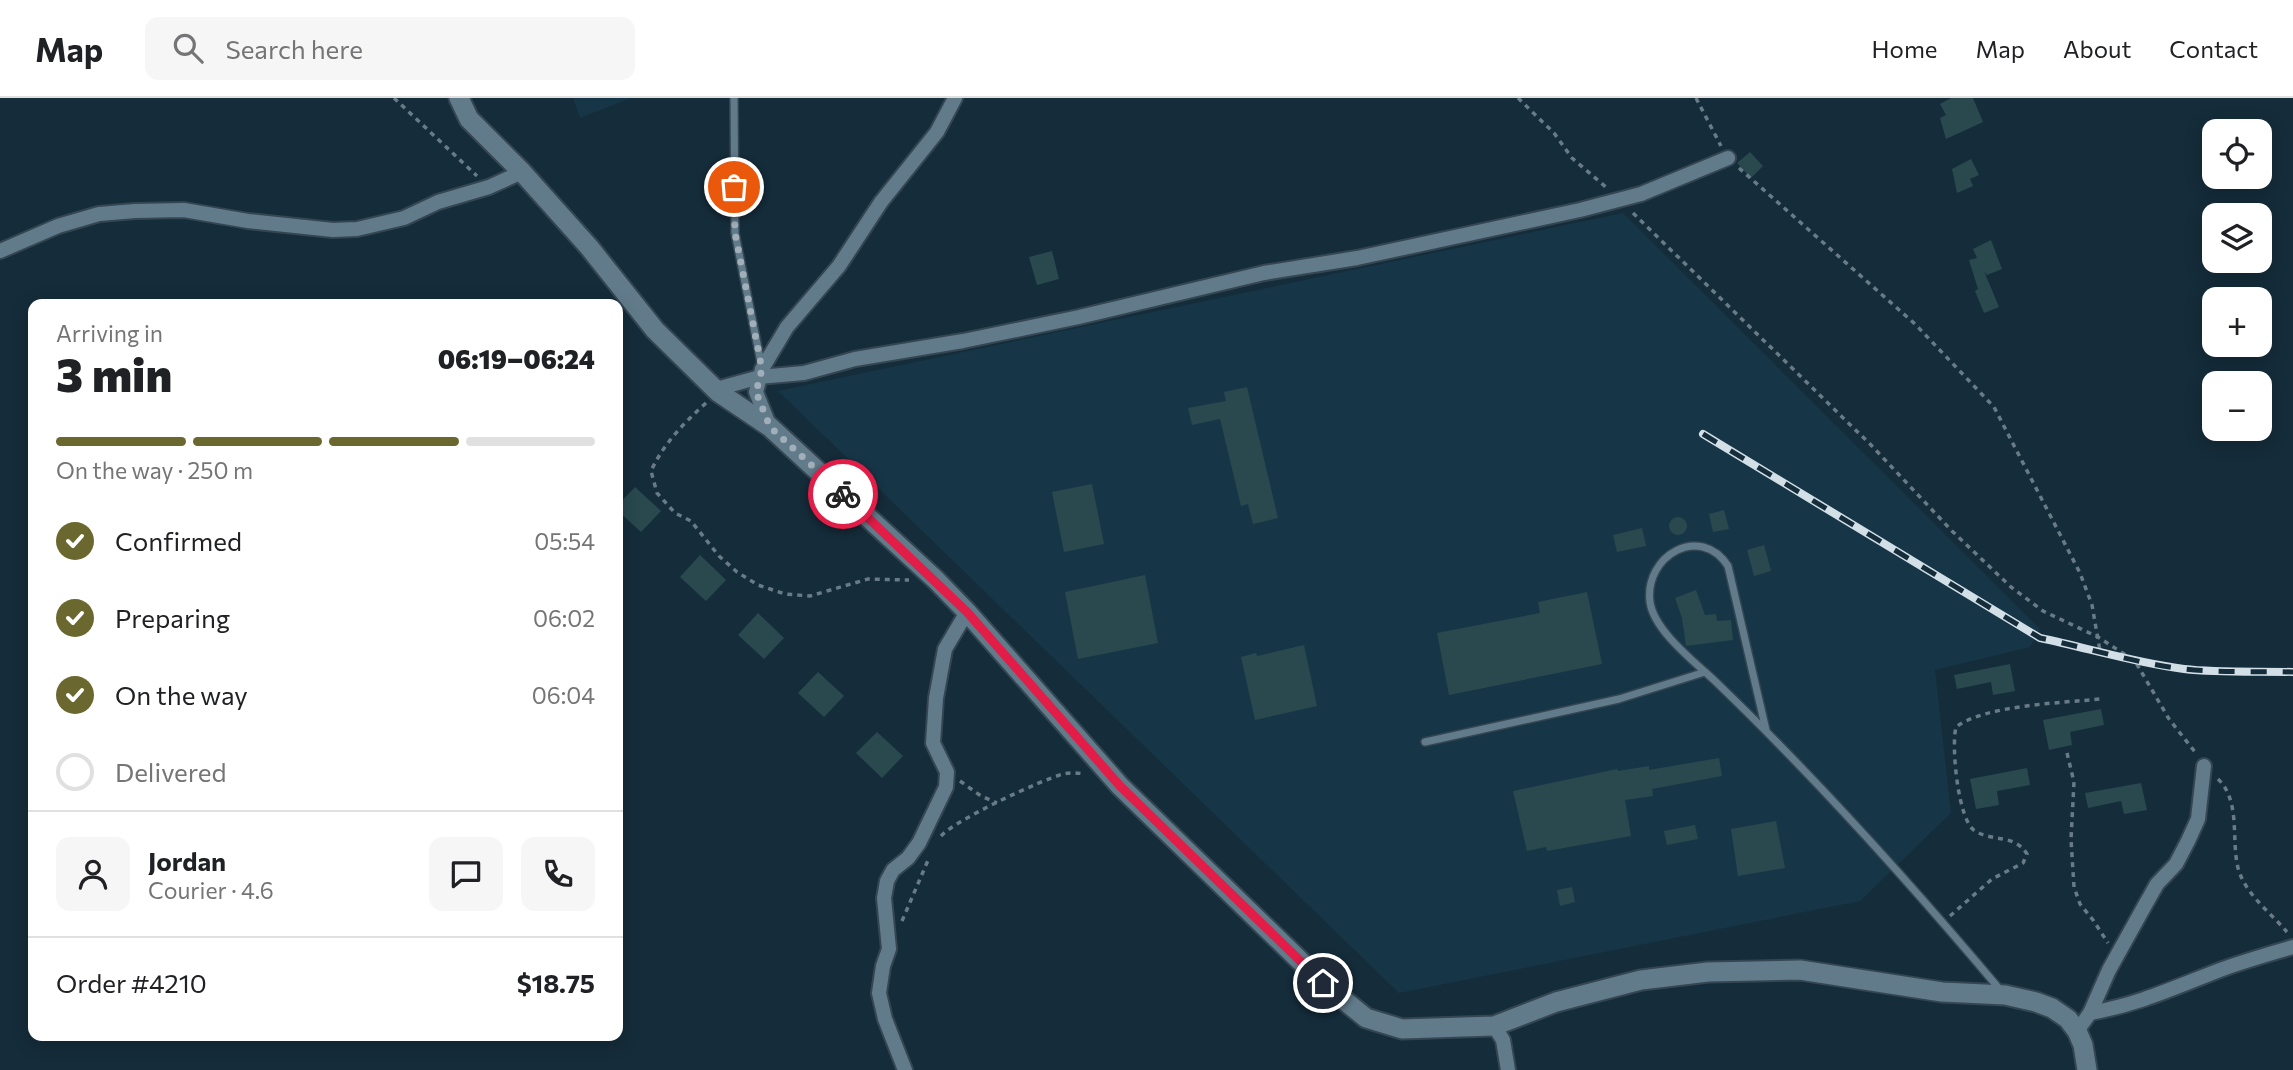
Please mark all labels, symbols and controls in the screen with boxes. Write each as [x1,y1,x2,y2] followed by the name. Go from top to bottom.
[145,17,635,80] search box
[35,28,103,69] text: Map
[169,29,207,67] icon: search
[225,33,363,64] text: Search here
[1872,34,1938,63] text: Home
[1976,34,2025,63] text: Map
[2063,34,2131,63] text: About
[2169,34,2258,63] text: Contact
[2202,119,2272,441] map controls
[2202,119,2272,189] button: locate
[704,157,764,217] pin
[715,168,753,206] icon: bag
[2202,203,2272,273] button: layers
[2202,287,2272,357] button: +
[56,319,163,347] text: Arriving in
[438,343,595,374] text: 06:19–06:24
[56,345,172,401] text: 3 min
[2202,371,2272,441] button: −
[56,456,253,484] text: On the way · 250 m
[808,459,878,529] courier
[824,475,862,513] icon: bike
[56,522,94,560] icon: check
[115,525,242,556] text: Confirmed
[534,527,595,555] text: 05:54
[56,599,94,637] icon: check
[115,602,230,633] text: Preparing
[533,604,595,632] text: 06:02
[56,676,94,714] icon: check
[115,679,248,710] text: On the way
[532,681,595,709] text: 06:04
[115,756,226,787] text: Delivered
[56,837,130,911] button: person
[429,837,503,911] button: chat
[521,837,595,911] button: phone
[148,845,226,876] text: Jordan
[148,876,274,904] text: Courier · 4.6
[1293,953,1353,1013] pin
[1304,964,1342,1002] icon: home
[56,967,207,998] text: Order #4210
[517,967,595,998] text: $18.75

